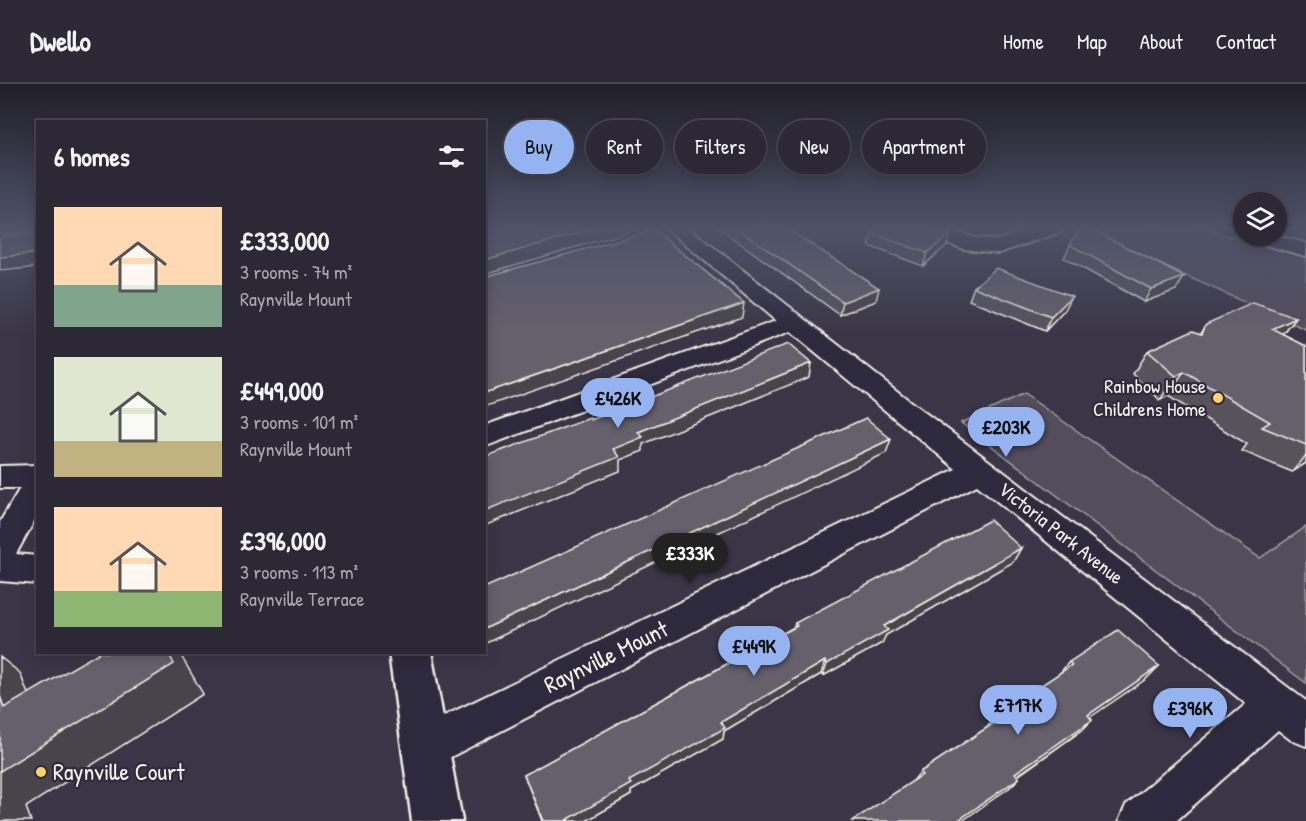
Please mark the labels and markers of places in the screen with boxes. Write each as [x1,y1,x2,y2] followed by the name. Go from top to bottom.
[1093,372,1206,422] place label: Rainbow House Childrens Home
[576,378,660,429] pin: £426K
[1211,391,1225,405] marker: Rainbow House Childrens Home
[964,407,1048,458] pin: £203K
[648,533,732,584] pin: £333K
[712,626,796,677] pin: £449K
[976,685,1060,736] pin: £717K
[1148,688,1232,739] pin: £396K
[53,755,185,787] place label: Raynville Court
[34,765,48,779] marker: Raynville Court

